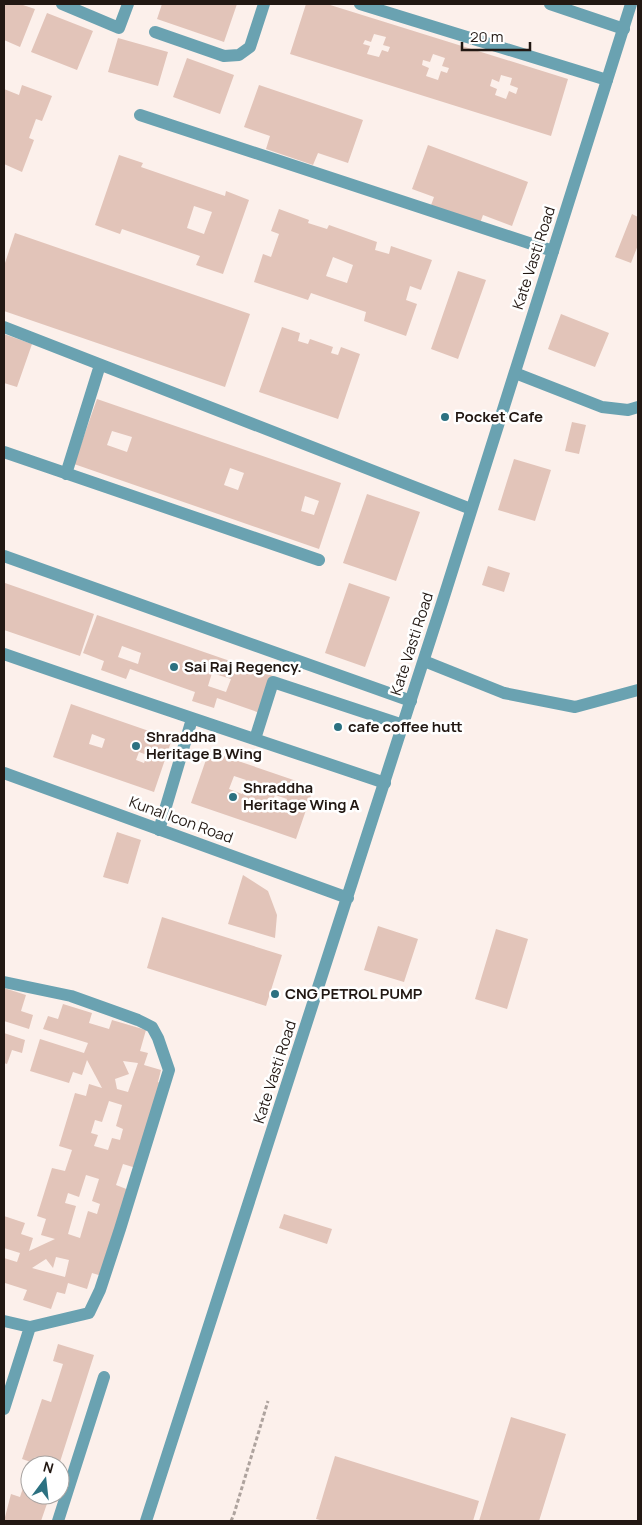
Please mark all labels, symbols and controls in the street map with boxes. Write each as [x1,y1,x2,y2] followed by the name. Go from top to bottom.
[462,20,530,52] scale bar
[470,26,503,47] text: 20 m
[507,204,560,312] street label: Kate Vasti Road
[455,406,543,427] place label: Pocket Cafe
[439,411,451,423] marker: Pocket Cafe
[385,590,438,698] street label: Kate Vasti Road
[184,656,302,677] place label: Sai Raj Regency.
[168,661,180,673] marker: Sai Raj Regency.
[348,716,463,737] place label: cafe coffee hutt
[332,721,344,733] marker: cafe coffee hutt
[146,726,262,764] place label: Shraddha Heritage B Wing
[130,740,142,752] marker: Shraddha Heritage B Wing
[243,777,360,815] place label: Shraddha Heritage Wing A
[126,791,236,848] street label: Kunal Icon Road
[227,791,239,803] marker: Shraddha Heritage Wing A
[285,983,423,1004] place label: CNG PETROL PUMP
[269,988,281,1000] marker: CNG PETROL PUMP
[248,1018,301,1126] street label: Kate Vasti Road
[20,1455,70,1505] north arrow
[41,1456,56,1477] text: N

